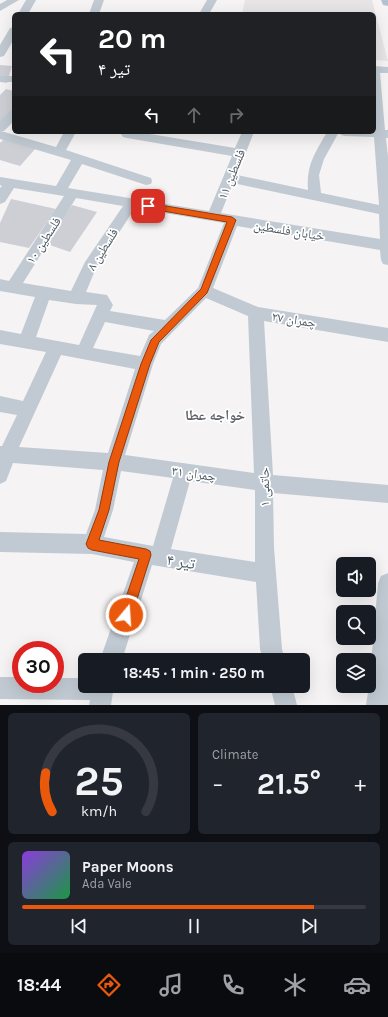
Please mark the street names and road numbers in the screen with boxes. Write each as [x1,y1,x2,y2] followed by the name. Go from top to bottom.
[215,147,249,202] street label: فلسطین ۱۱
[23,214,65,267] street label: فلسطین ۱۰
[252,217,325,244] street label: خیابان فلسطین
[84,226,122,274] street label: فلسطین ۸
[271,309,317,331] street label: چمران ۲۷
[171,463,217,485] street label: چمران ۳۱
[257,467,273,507] street label: حاتمی ۱
[165,550,197,573] street label: تیر ۴

